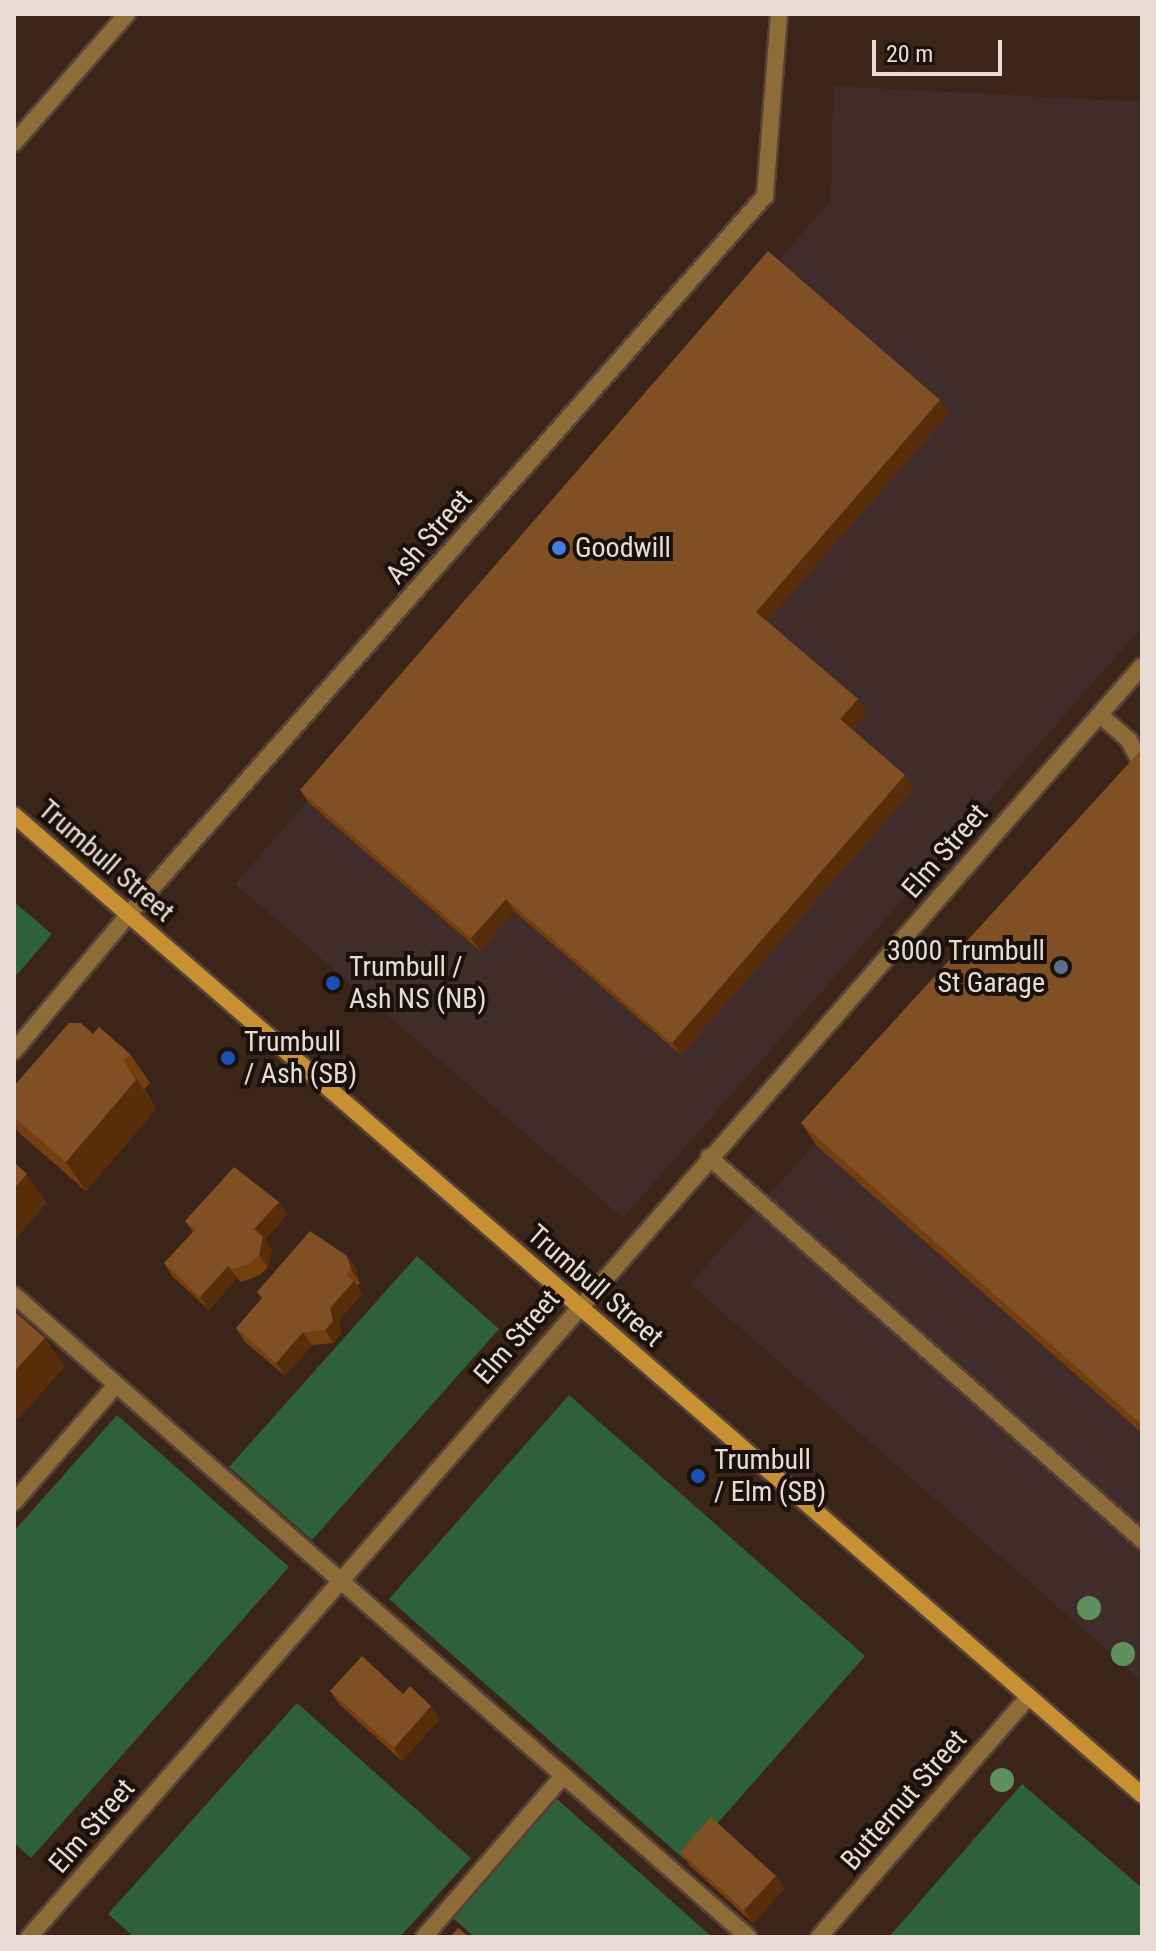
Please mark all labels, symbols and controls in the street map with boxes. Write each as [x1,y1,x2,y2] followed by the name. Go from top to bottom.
[876,24,1006,74] scale bar
[886,40,933,68] text: 20 m
[379,483,479,591] street label: Ash Street
[575,531,671,565] place label: Goodwill
[550,539,568,557] marker: Goodwill
[31,793,181,929] street label: Trumbull Street
[895,797,995,905] street label: Elm Street
[886,934,1045,1000] place label: 3000 Trumbull St Garage
[349,950,487,1016] place label: Trumbull / Ash NS (NB)
[1052,958,1070,976] marker: 3000 Trumbull St Garage
[324,974,342,992] marker: Trumbull / Ash NS (NB)
[244,1025,357,1091] place label: Trumbull / Ash (SB)
[219,1049,237,1067] marker: Trumbull / Ash (SB)
[520,1218,670,1354] street label: Trumbull Street
[467,1283,567,1391] street label: Elm Street
[714,1443,826,1509] place label: Trumbull / Elm (SB)
[689,1467,707,1485] marker: Trumbull / Elm (SB)
[834,1723,974,1877] street label: Butternut Street
[42,1772,142,1880] street label: Elm Street

